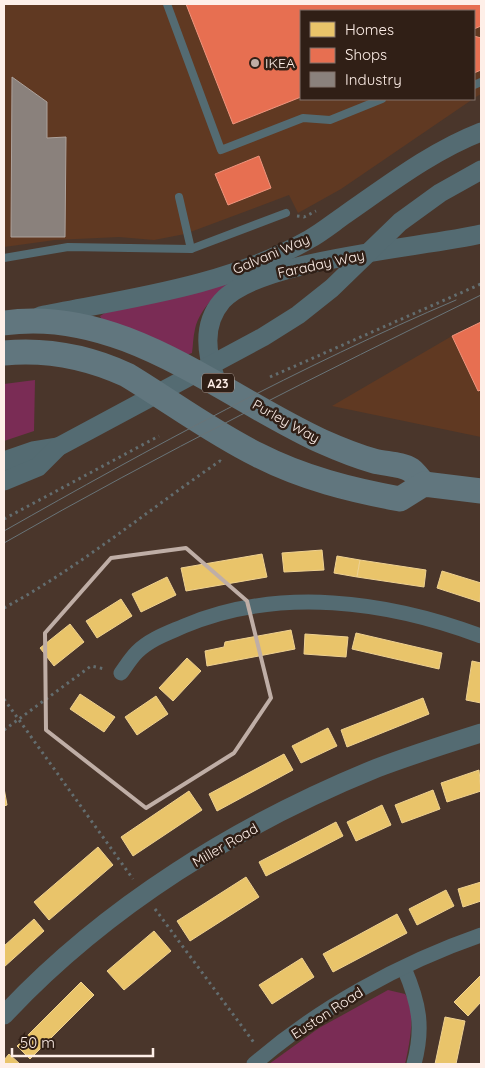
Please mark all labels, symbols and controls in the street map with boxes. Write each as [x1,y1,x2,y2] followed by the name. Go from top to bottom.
[300,10,475,100] legend
[345,20,394,39] text: Homes
[345,45,387,64] text: Shops
[265,54,295,72] place label: IKEA
[249,57,261,69] marker: IKEA
[345,70,402,89] text: Industry
[230,230,312,278] street label: Galvani Way
[276,246,366,282] street label: Faraday Way
[202,373,234,392] road number: A23
[249,395,323,447] street label: Purley Way
[189,819,261,871] street label: Miller Road
[288,983,366,1043] street label: Euston Road
[12,1026,154,1058] scale bar
[20,1033,55,1052] text: 50 m

